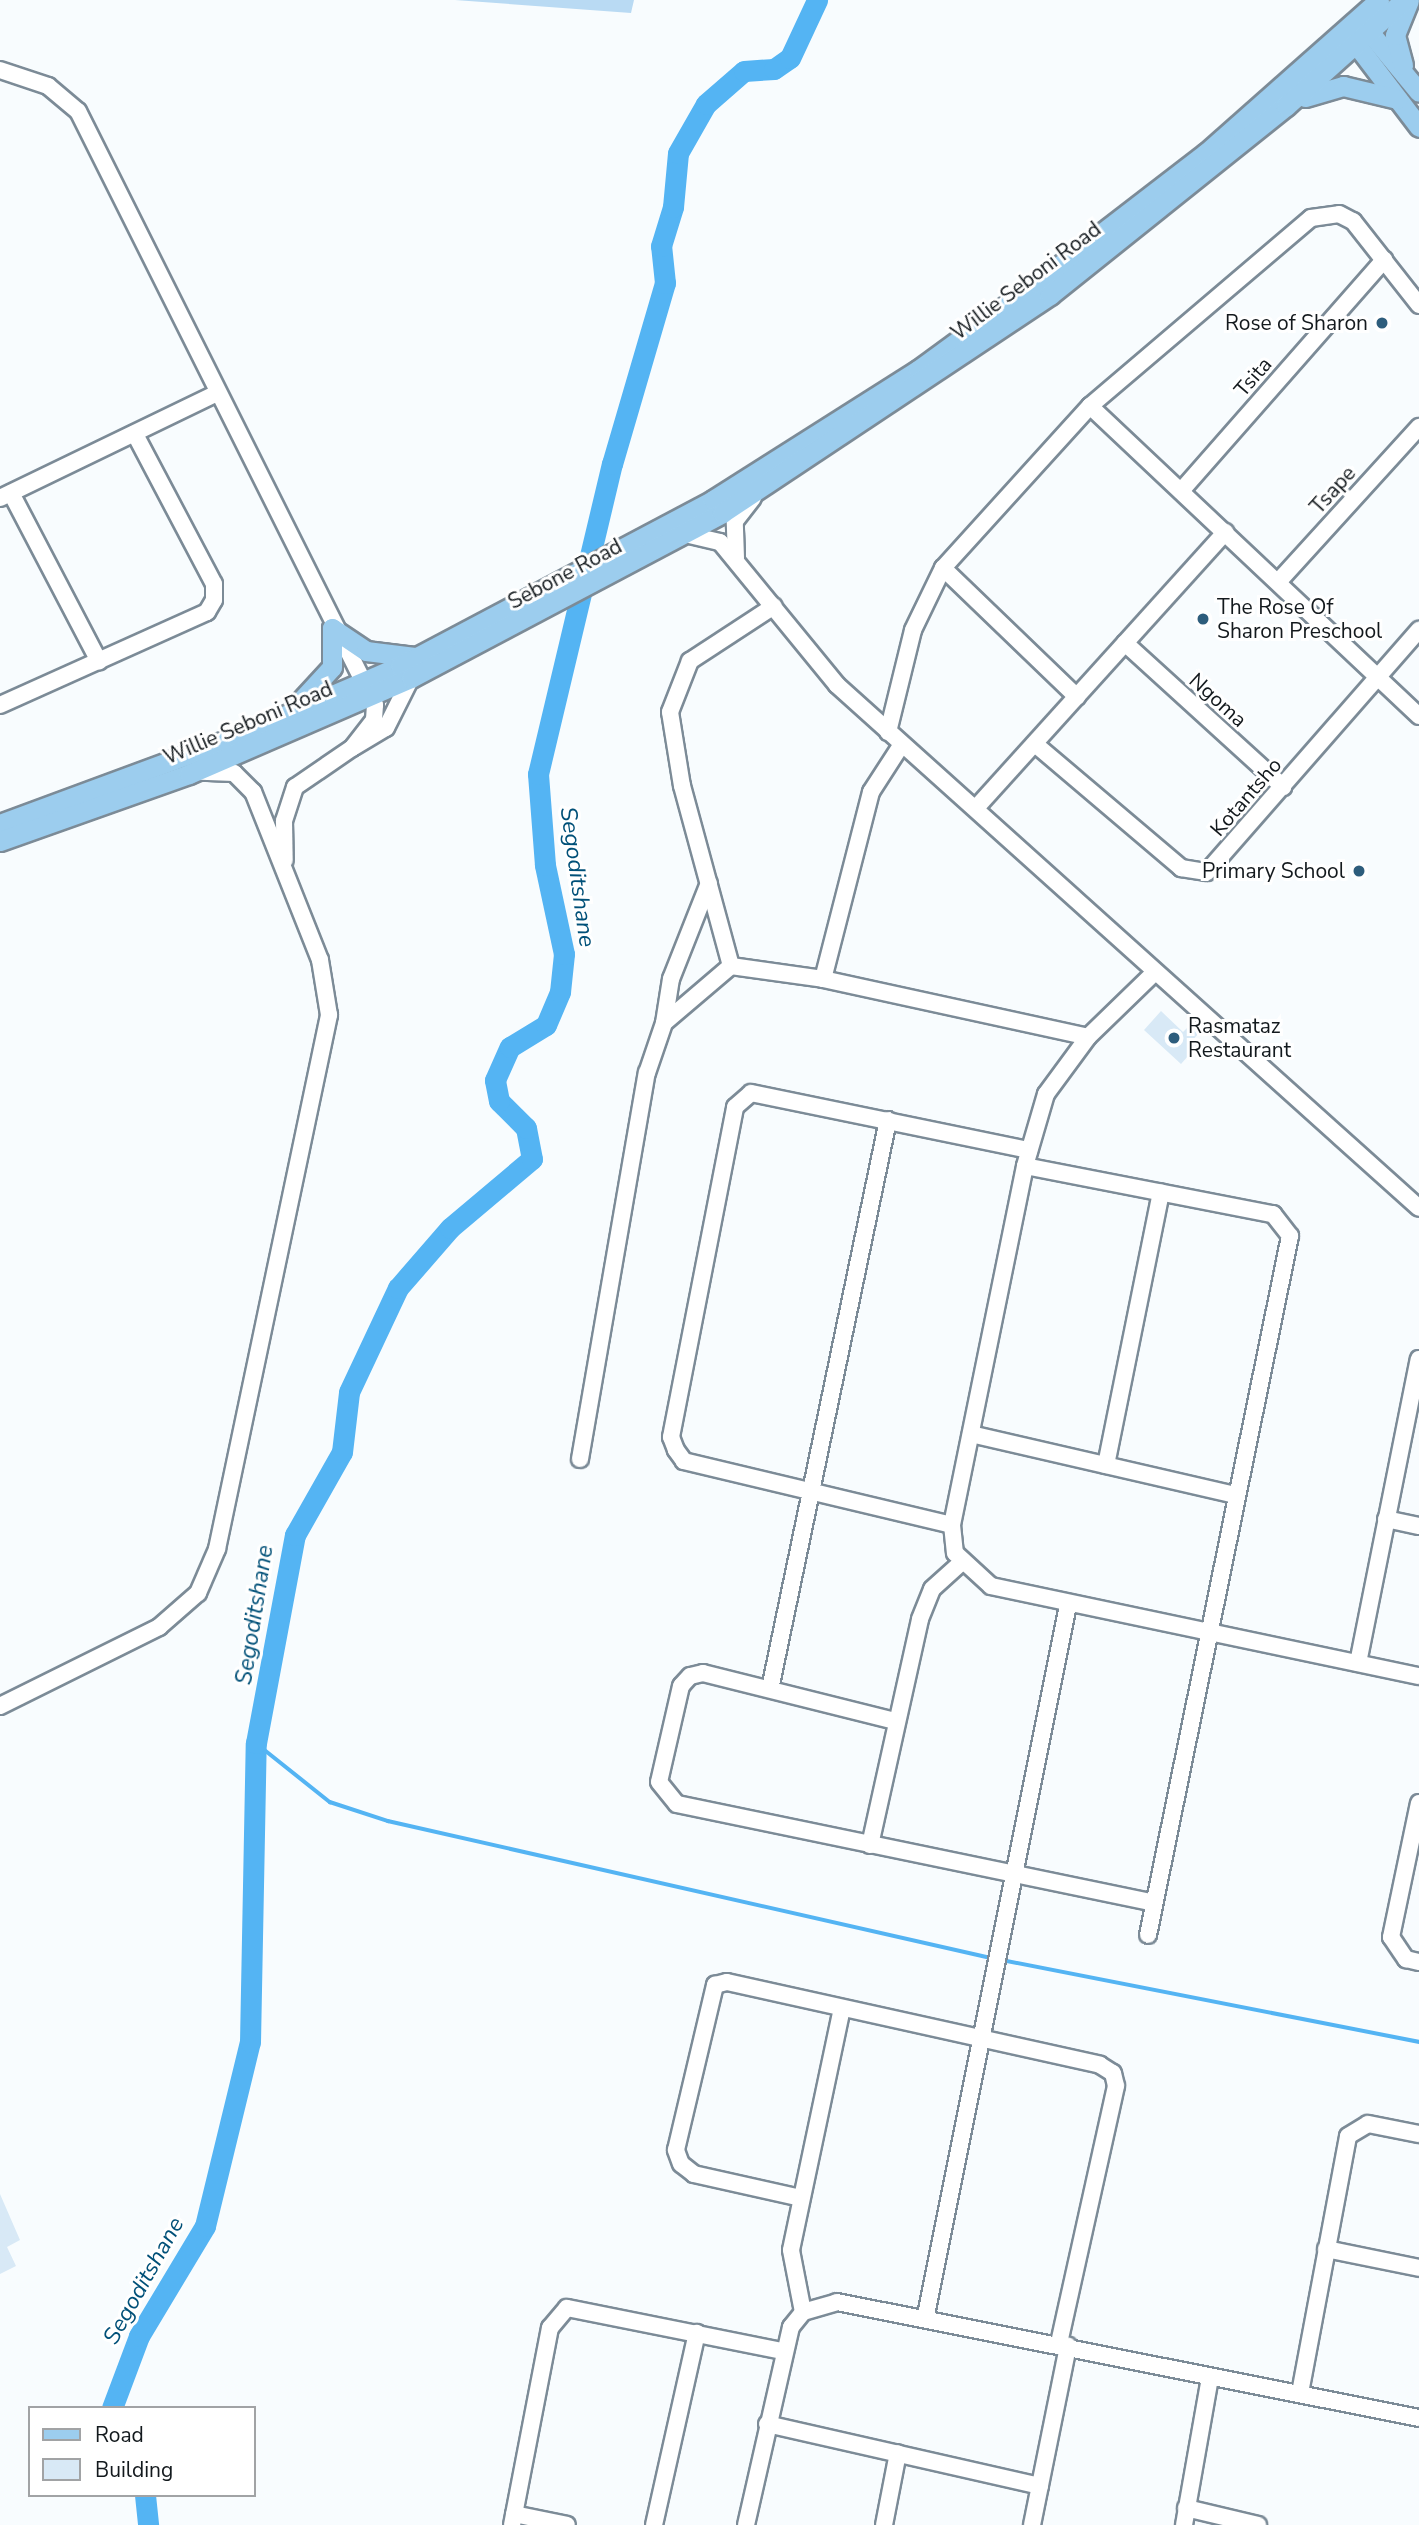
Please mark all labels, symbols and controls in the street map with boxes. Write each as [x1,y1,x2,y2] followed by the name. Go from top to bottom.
[946,216,1106,346] street label: Willie Seboni Road
[1225,310,1368,336] place label: Rose of Sharon
[1374,315,1390,331] marker: Rose of Sharon
[1229,352,1277,402] street label: Tsita
[1305,461,1361,519] street label: Tsape
[504,533,626,615] street label: Sebone Road
[1217,594,1382,644] place label: The Rose Of Sharon Preschool
[1195,611,1211,627] marker: The Rose Of Sharon Preschool
[1184,668,1252,732] street label: Ngoma
[160,676,336,770] street label: Willie Seboni Road
[1205,753,1287,841] street label: Kotantsho
[554,805,600,949] water label: Segoditshane
[1202,858,1345,884] place label: Primary School
[1351,863,1367,879] marker: Primary School
[1188,1013,1291,1063] place label: Rasmataz Restaurant
[1166,1030,1182,1046] marker: Rasmataz Restaurant
[230,1543,280,1687] water label: Segoditshane
[98,2213,190,2349] water label: Segoditshane
[28,2406,256,2497] legend
[95,2421,144,2449] text: Road
[95,2456,173,2484] text: Building

